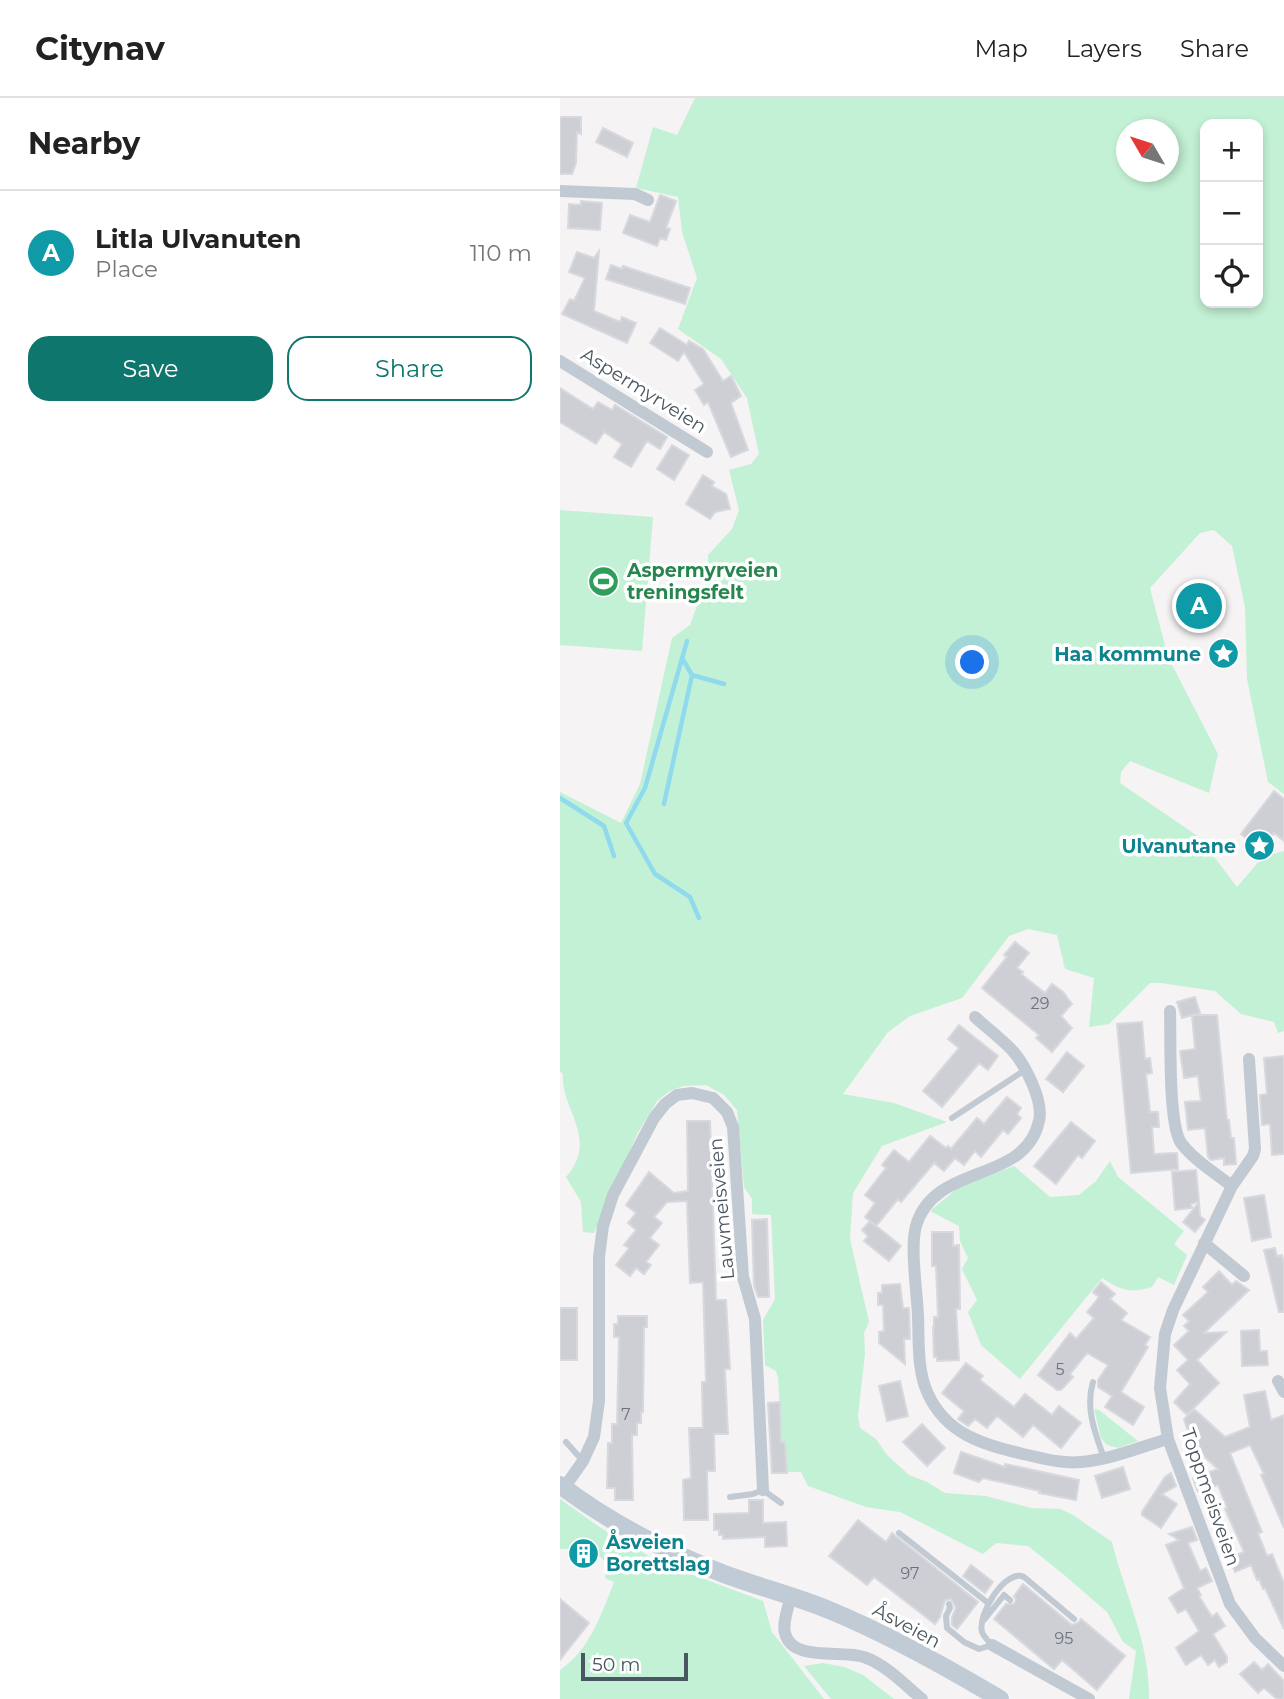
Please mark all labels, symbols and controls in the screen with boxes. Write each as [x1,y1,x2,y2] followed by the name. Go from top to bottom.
[35,28,165,68] text: Citynav
[974,34,1028,63] text: Map
[1066,34,1142,63] text: Layers
[1180,34,1249,63] text: Share
[1116,119,1179,182] north arrow
[1200,119,1263,308] map controls
[1200,119,1263,182] button: +
[28,125,140,162] text: Nearby
[1200,182,1263,245] button: −
[95,223,301,255] text: Litla Ulvanuten
[42,239,60,267] text: A
[470,239,532,267] text: 110 m
[1200,245,1263,308] button: locate
[95,255,158,283] text: Place
[28,336,273,401] button: Save
[287,336,532,401] button: Share
[577,343,711,438] street label: Aspermyrveien
[626,559,778,604] place label: Aspermyrveien treningsfelt
[587,564,621,598] sports icon: Aspermyrveien treningsfelt
[1176,580,1222,632] pin: A
[1207,637,1241,671] place icon: Haa kommune
[1054,643,1201,666] place label: Haa kommune
[955,645,989,679] your location
[1242,829,1276,863] place icon: Ulvanutane
[1122,835,1236,858] place label: Ulvanutane
[1031,994,1049,1013] house number: 29
[704,1137,739,1281] street label: Lauvmeisveien
[1055,1360,1065,1379] house number: 5
[621,1405,631,1424] house number: 7
[1176,1425,1245,1569] street label: Toppmeisveien
[605,1528,710,1576] place label: Åsveien Borettslag
[566,1536,600,1570] building icon: Åsveien Borettslag
[900,1564,920,1583] house number: 97
[869,1598,945,1653] street label: Åsveien
[1055,1629,1073,1648] house number: 95
[581,1650,688,1682] scale bar
[592,1653,640,1676] text: 50 m

